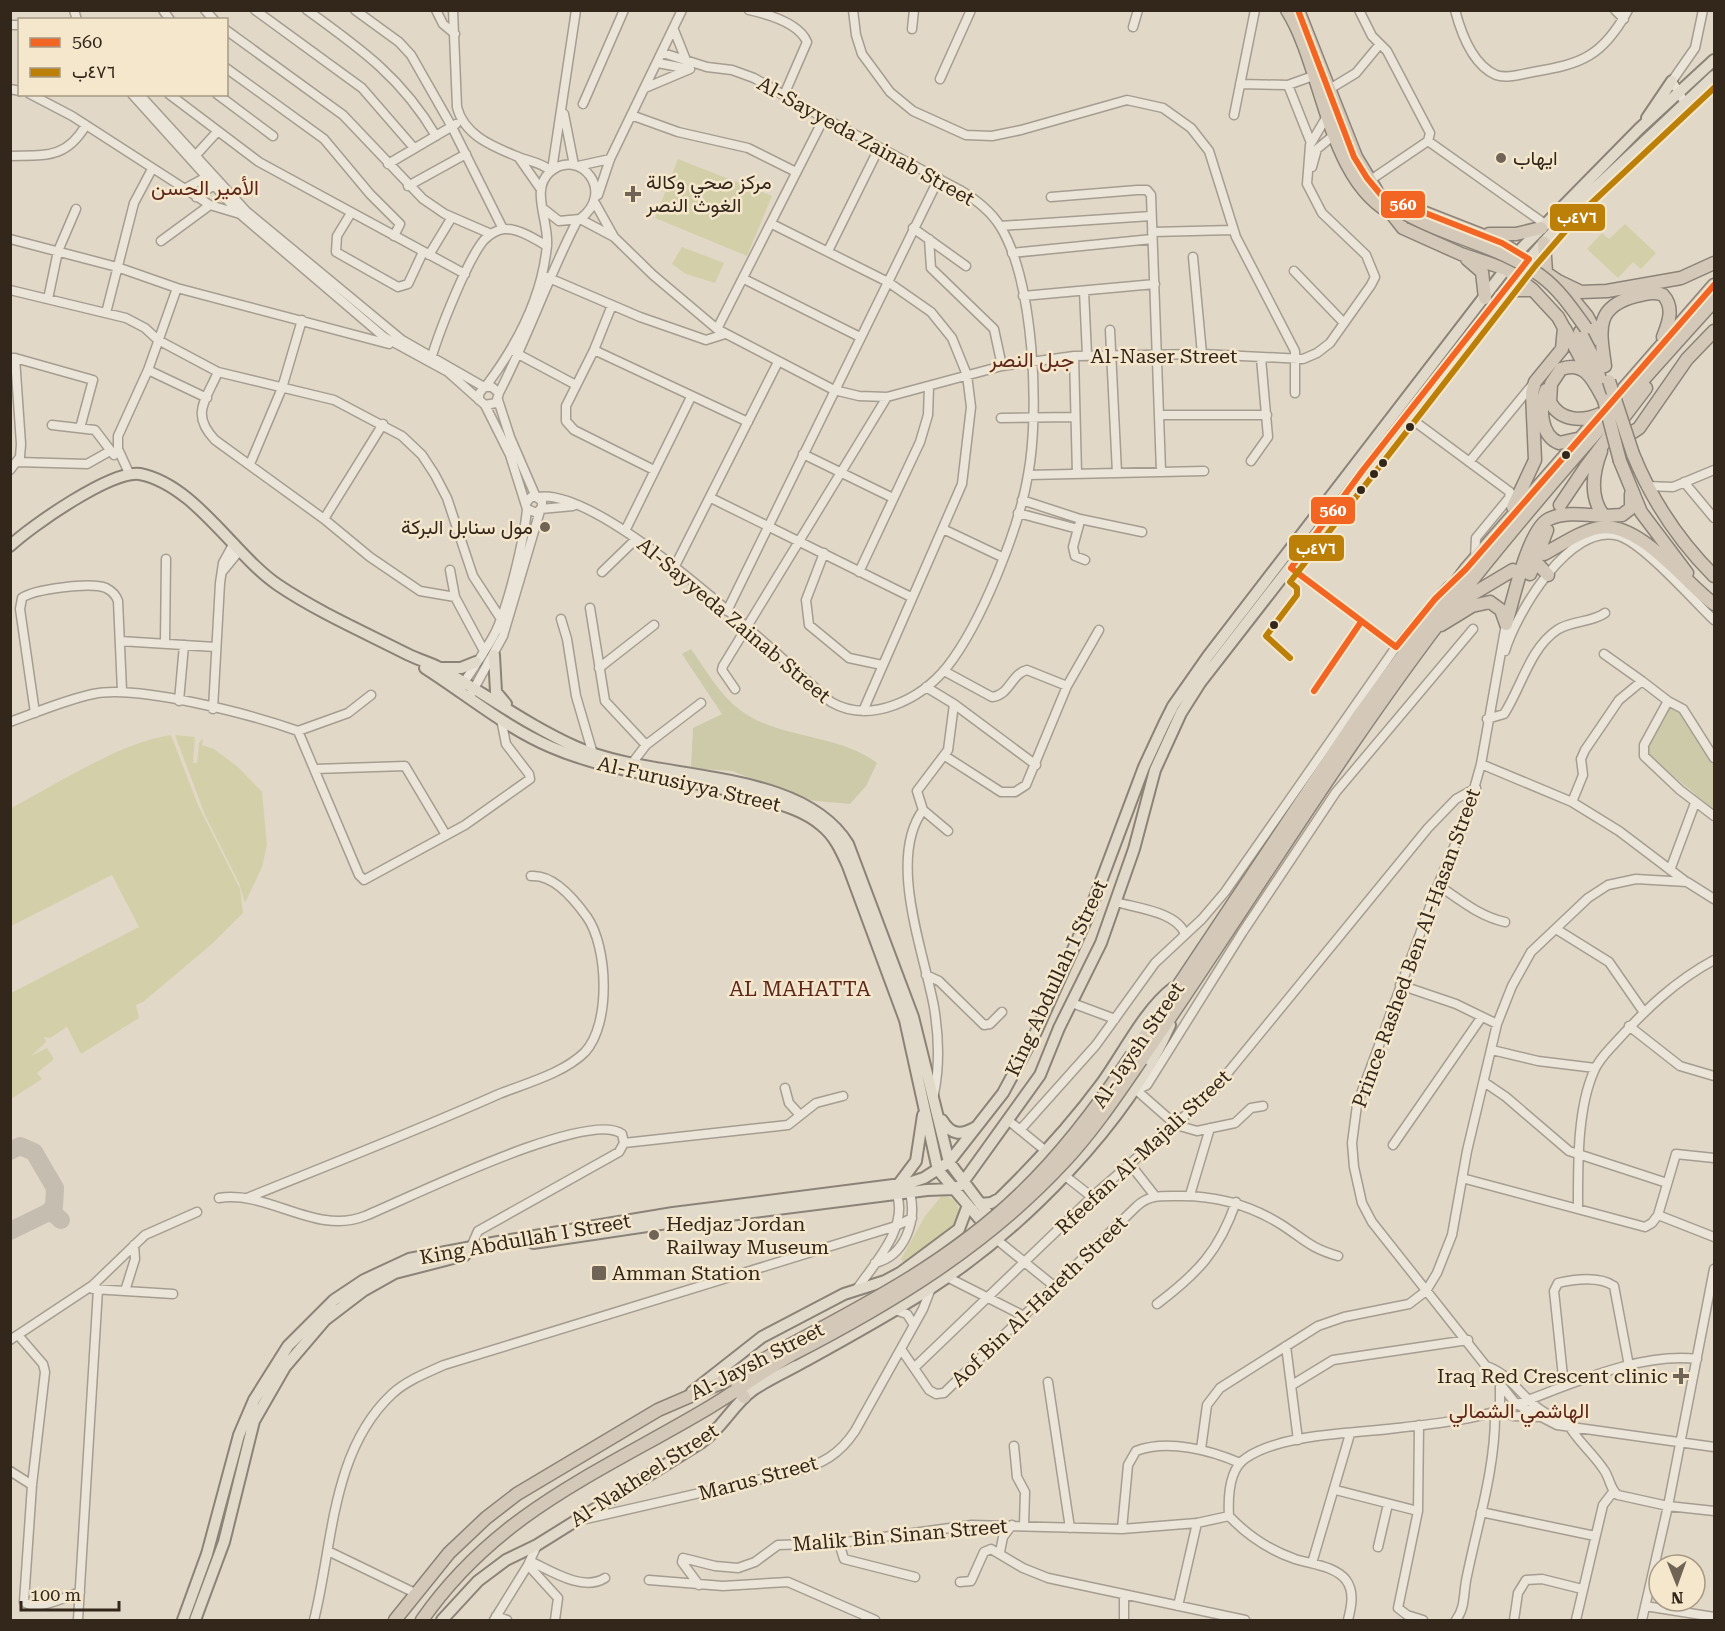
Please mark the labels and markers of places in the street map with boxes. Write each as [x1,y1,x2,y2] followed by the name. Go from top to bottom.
[1513,146,1558,171] place label: ايهاب
[1494,151,1508,165] marker: ايهاب
[645,170,772,218] place label: مركز صحي وكالة الغوث النصر
[624,185,642,203] marker: مركز صحي وكالة الغوث النصر
[1404,421,1416,433] unlabelled marker
[1560,449,1572,461] unlabelled marker
[1377,457,1389,469] unlabelled marker
[1368,468,1380,480] unlabelled marker
[1355,484,1367,496] unlabelled marker
[401,515,533,540] place label: مول سنابل البركة
[538,520,552,534] marker: مول سنابل البركة
[1268,619,1280,631] unlabelled marker
[666,1212,829,1259] place label: Hedjaz Jordan Railway Museum
[647,1228,661,1242] marker: Hedjaz Jordan Railway Museum
[612,1261,761,1285] place label: Amman Station
[590,1264,608,1282] marker: Amman Station
[1437,1364,1668,1388] place label: Iraq Red Crescent clinic
[1672,1367,1690,1385] marker: Iraq Red Crescent clinic

